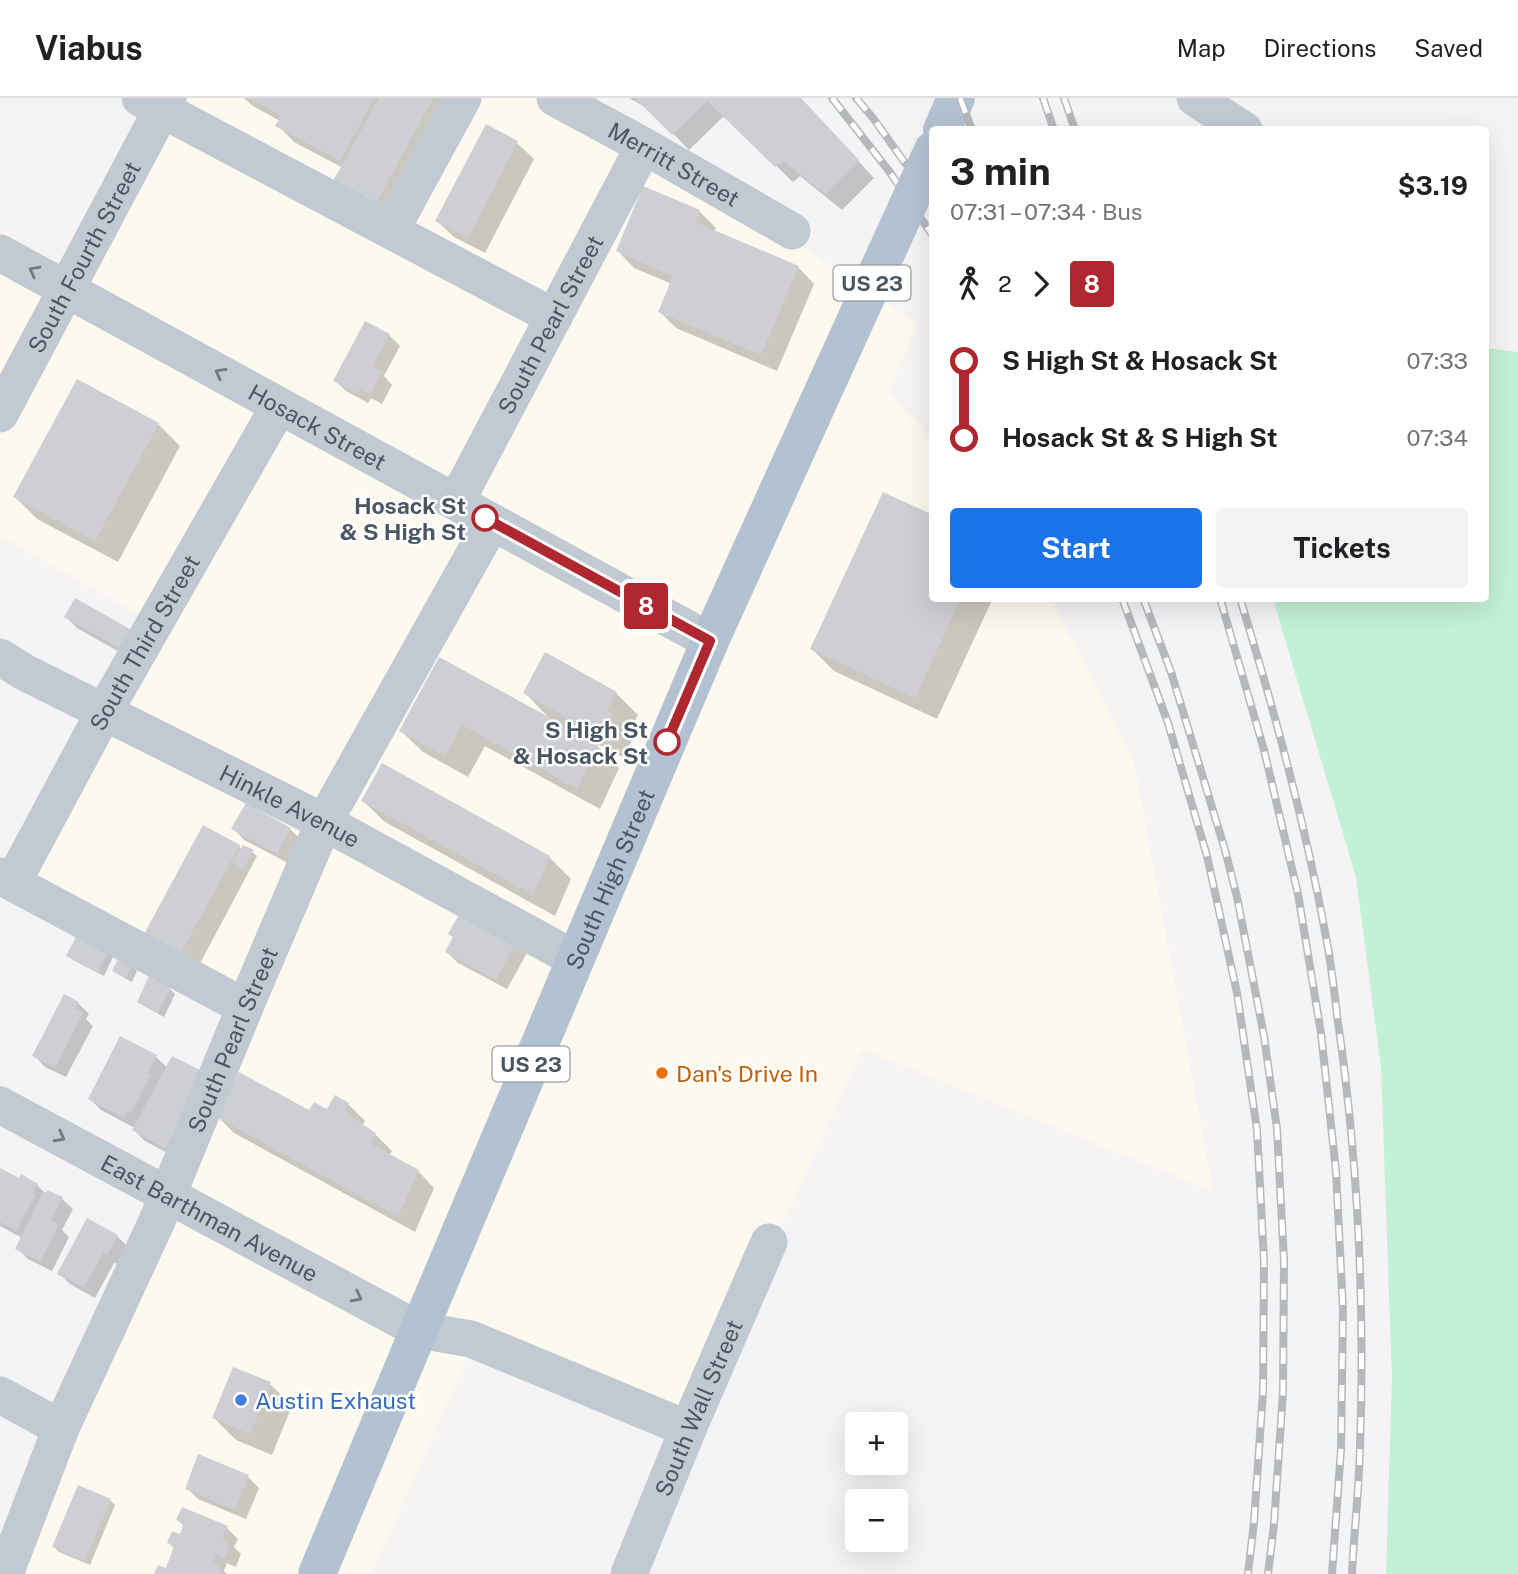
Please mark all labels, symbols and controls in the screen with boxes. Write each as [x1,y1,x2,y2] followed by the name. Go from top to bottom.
[35,29,143,67] text: Viabus
[1177,34,1226,62] text: Map
[1264,34,1376,62] text: Directions
[1414,34,1483,62] text: Saved
[604,116,745,212] street label: Merritt Street
[950,149,1051,194] text: 3 min
[22,156,145,357] street label: South Fourth Street
[1398,170,1468,201] text: $3.19
[950,198,1142,225] text: 07:31 – 07:34 · Bus
[492,230,608,418] street label: South Pearl Street
[950,265,988,303] icon: walk
[1022,265,1060,303] icon: forward
[28,266,41,279] one-way arrow
[834,266,910,300] road number: US 23
[998,270,1012,297] text: 2
[1084,270,1100,298] text: 8
[1002,345,1278,376] text: S High St & Hosack St
[1407,347,1468,374] text: 07:33
[215,368,228,381] one-way arrow
[244,378,391,475] street label: Hosack Street
[1002,422,1278,453] text: Hosack St & S High St
[1406,424,1468,451] text: 07:34
[339,492,466,545] place label: Hosack St & S High St
[472,505,498,531] marker: Hosack St & S High St
[950,508,1202,588] button: Start
[1216,508,1468,588] button: Tickets
[83,550,205,735] street label: South Third Street
[623,583,669,629] line badge: 8
[638,592,654,620] text: 8
[513,716,648,769] place label: S High St & Hosack St
[654,729,680,755] marker: S High St & Hosack St
[216,759,365,853] street label: Hinkle Avenue
[559,785,659,973] street label: South High Street
[181,943,283,1136] street label: South Pearl Street
[492,1046,570,1082] road number: US 23
[676,1060,818,1087] place label: Dan's Drive In
[654,1065,670,1081] marker: Dan's Drive In
[53,1129,65,1142] one-way arrow
[97,1148,323,1287] street label: East Barthman Avenue
[350,1288,362,1302] one-way arrow
[649,1315,747,1500] street label: South Wall Street
[255,1387,416,1414] place label: Austin Exhaust
[233,1392,249,1408] marker: Austin Exhaust
[845,1412,908,1552] map controls
[845,1412,908,1475] button: +
[845,1489,908,1552] button: −

